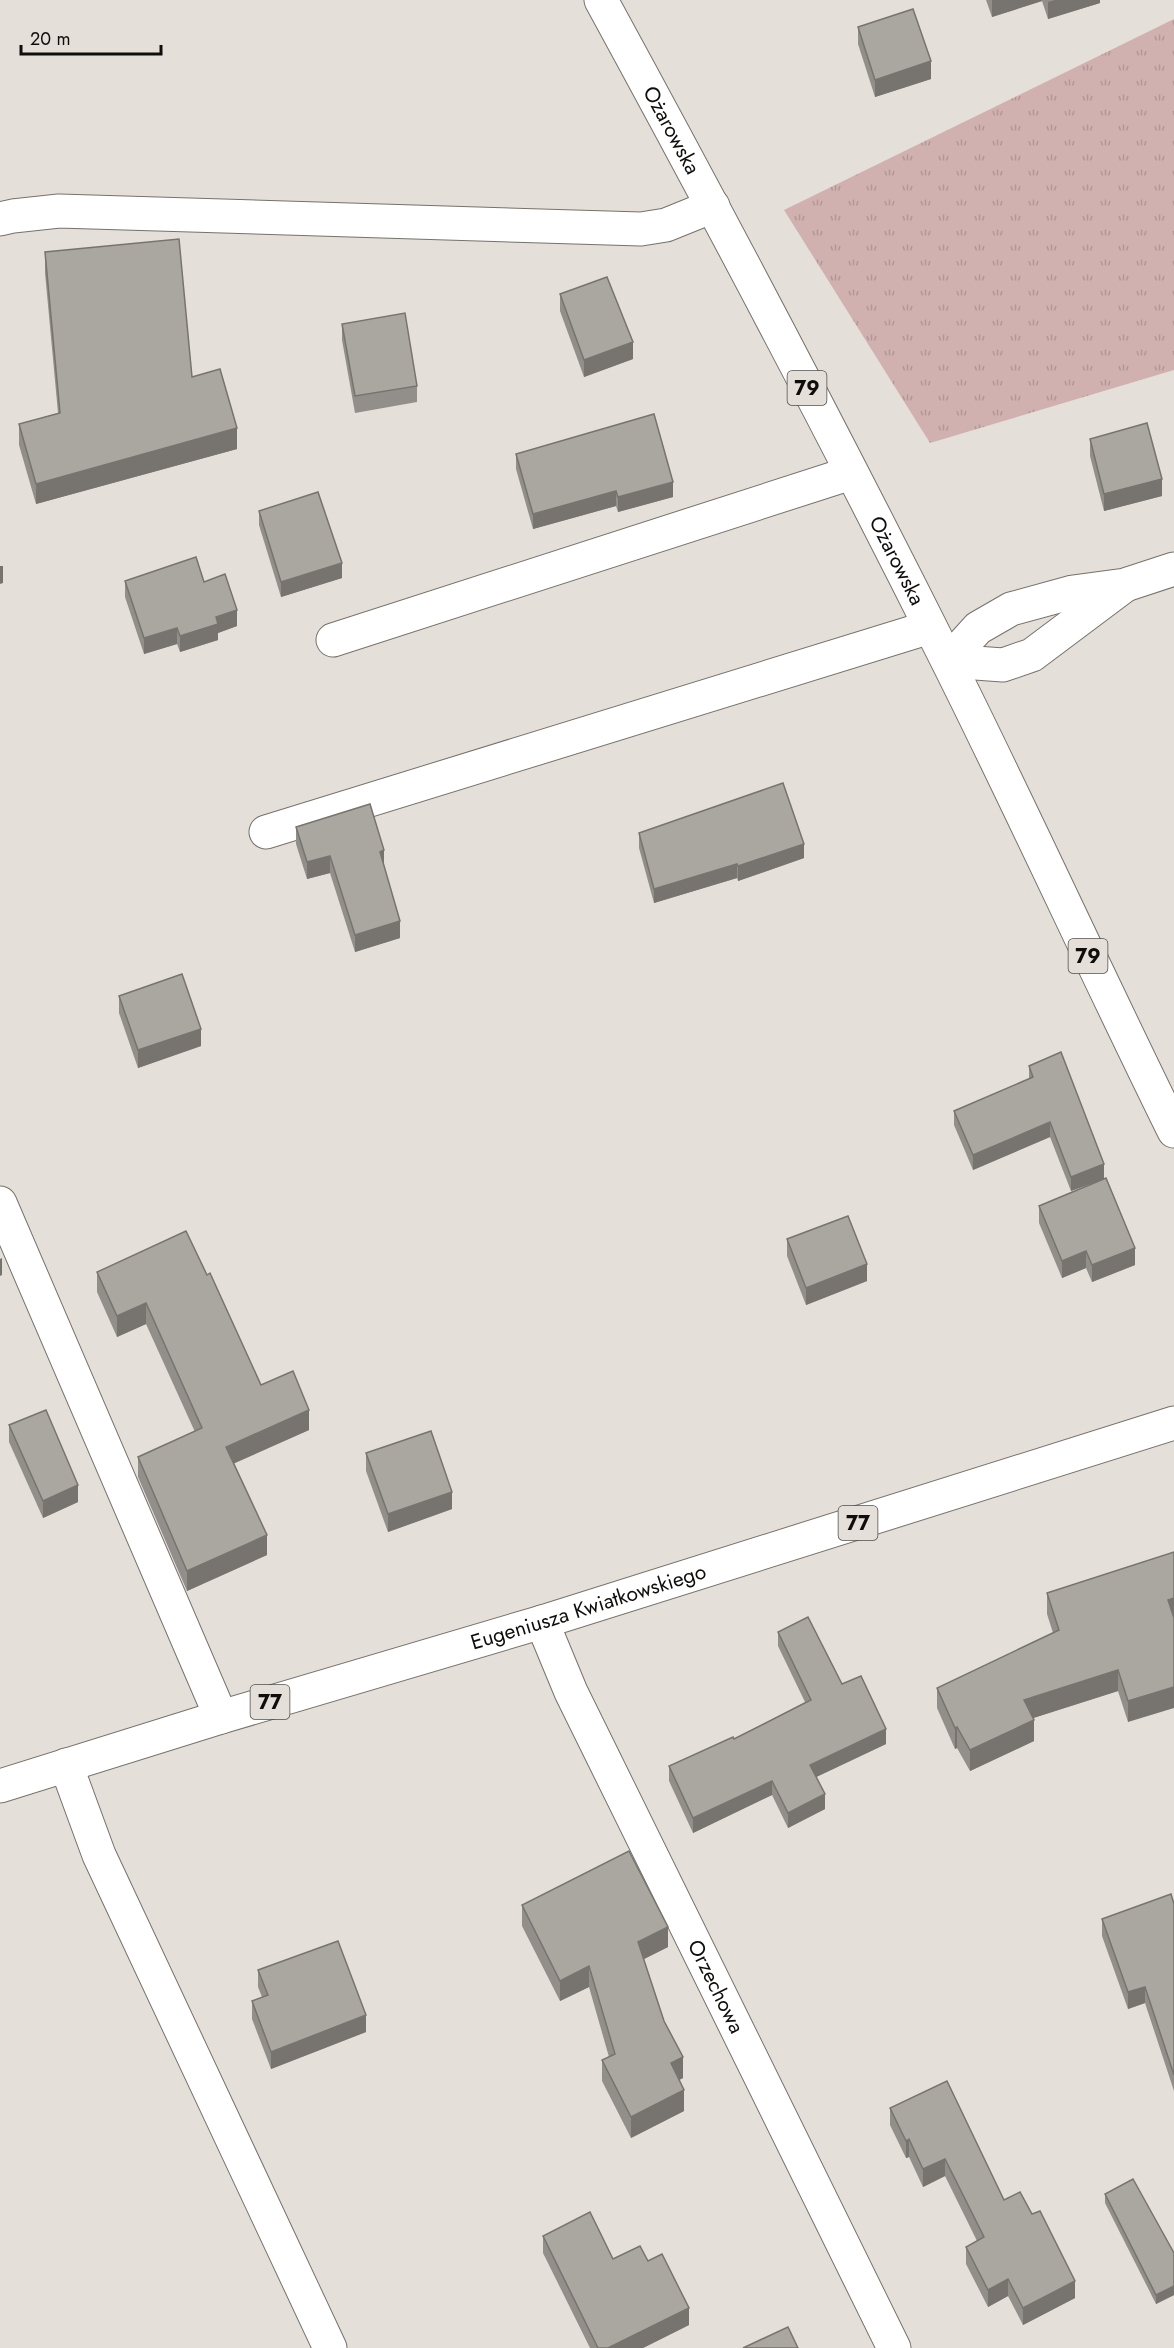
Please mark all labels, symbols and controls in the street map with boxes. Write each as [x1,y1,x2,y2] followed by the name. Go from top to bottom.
[21,18,160,56] scale bar
[30,26,70,52] text: 20 m
[635,80,708,180] street label: Ożarowska
[788,371,826,405] road number: 79
[862,511,932,611] street label: Ożarowska
[1068,939,1108,973] road number: 79
[838,1506,878,1540] road number: 77
[467,1556,710,1657] street label: Eugeniusza Kwiatkowskiego
[250,1685,290,1719] road number: 77
[680,1934,752,2039] street label: Orzechowa

